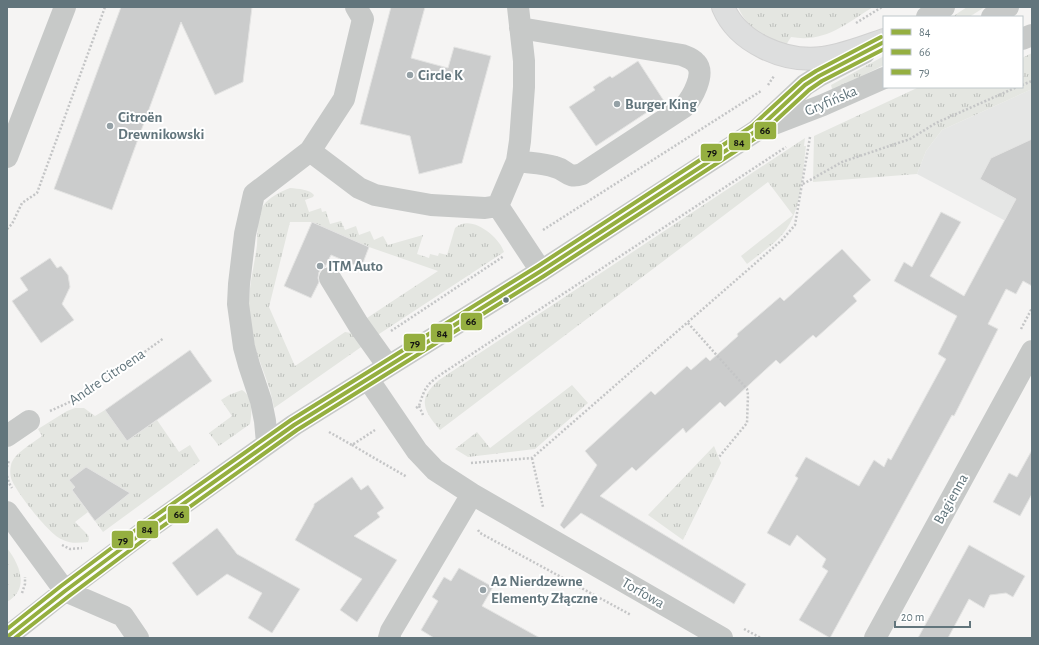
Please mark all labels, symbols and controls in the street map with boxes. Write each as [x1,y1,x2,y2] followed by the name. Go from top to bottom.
[883,16,1023,88] legend
[919,26,931,38] text: 84
[919,46,931,58] text: 66
[919,66,930,78] text: 79
[418,68,463,83] place label: Circle K
[405,70,415,80] marker: Circle K
[803,83,859,119] street label: Gryfińska
[625,97,697,112] place label: Burger King
[612,99,622,109] marker: Burger King
[118,110,204,142] place label: Citroën Drewnikowski
[105,121,115,131] marker: Citroën Drewnikowski
[754,121,777,140] line badge: 66
[760,125,770,136] text: 66
[728,132,751,151] line badge: 84
[734,137,745,148] text: 84
[700,143,723,162] line badge: 79
[707,147,717,158] text: 79
[328,259,383,274] place label: ITM Auto
[315,261,325,271] marker: ITM Auto
[501,295,511,305] unlabelled marker
[460,312,483,331] line badge: 66
[466,316,476,327] text: 66
[430,323,453,343] line badge: 84
[437,328,448,339] text: 84
[403,333,426,352] line badge: 79
[410,338,420,349] text: 79
[66,346,148,408] street label: Andre Citroena
[931,471,971,527] street label: Bagienna
[167,505,190,524] line badge: 66
[174,509,184,520] text: 66
[136,520,159,539] line badge: 84
[142,524,153,535] text: 84
[111,530,134,549] line badge: 79
[118,535,128,546] text: 79
[491,574,598,606] place label: A2 Nierdzewne Elementy Złączne
[619,575,667,611] street label: Torfowa
[478,585,488,595] marker: A2 Nierdzewne Elementy Złączne
[895,603,970,629] scale bar
[901,611,924,623] text: 20 m

